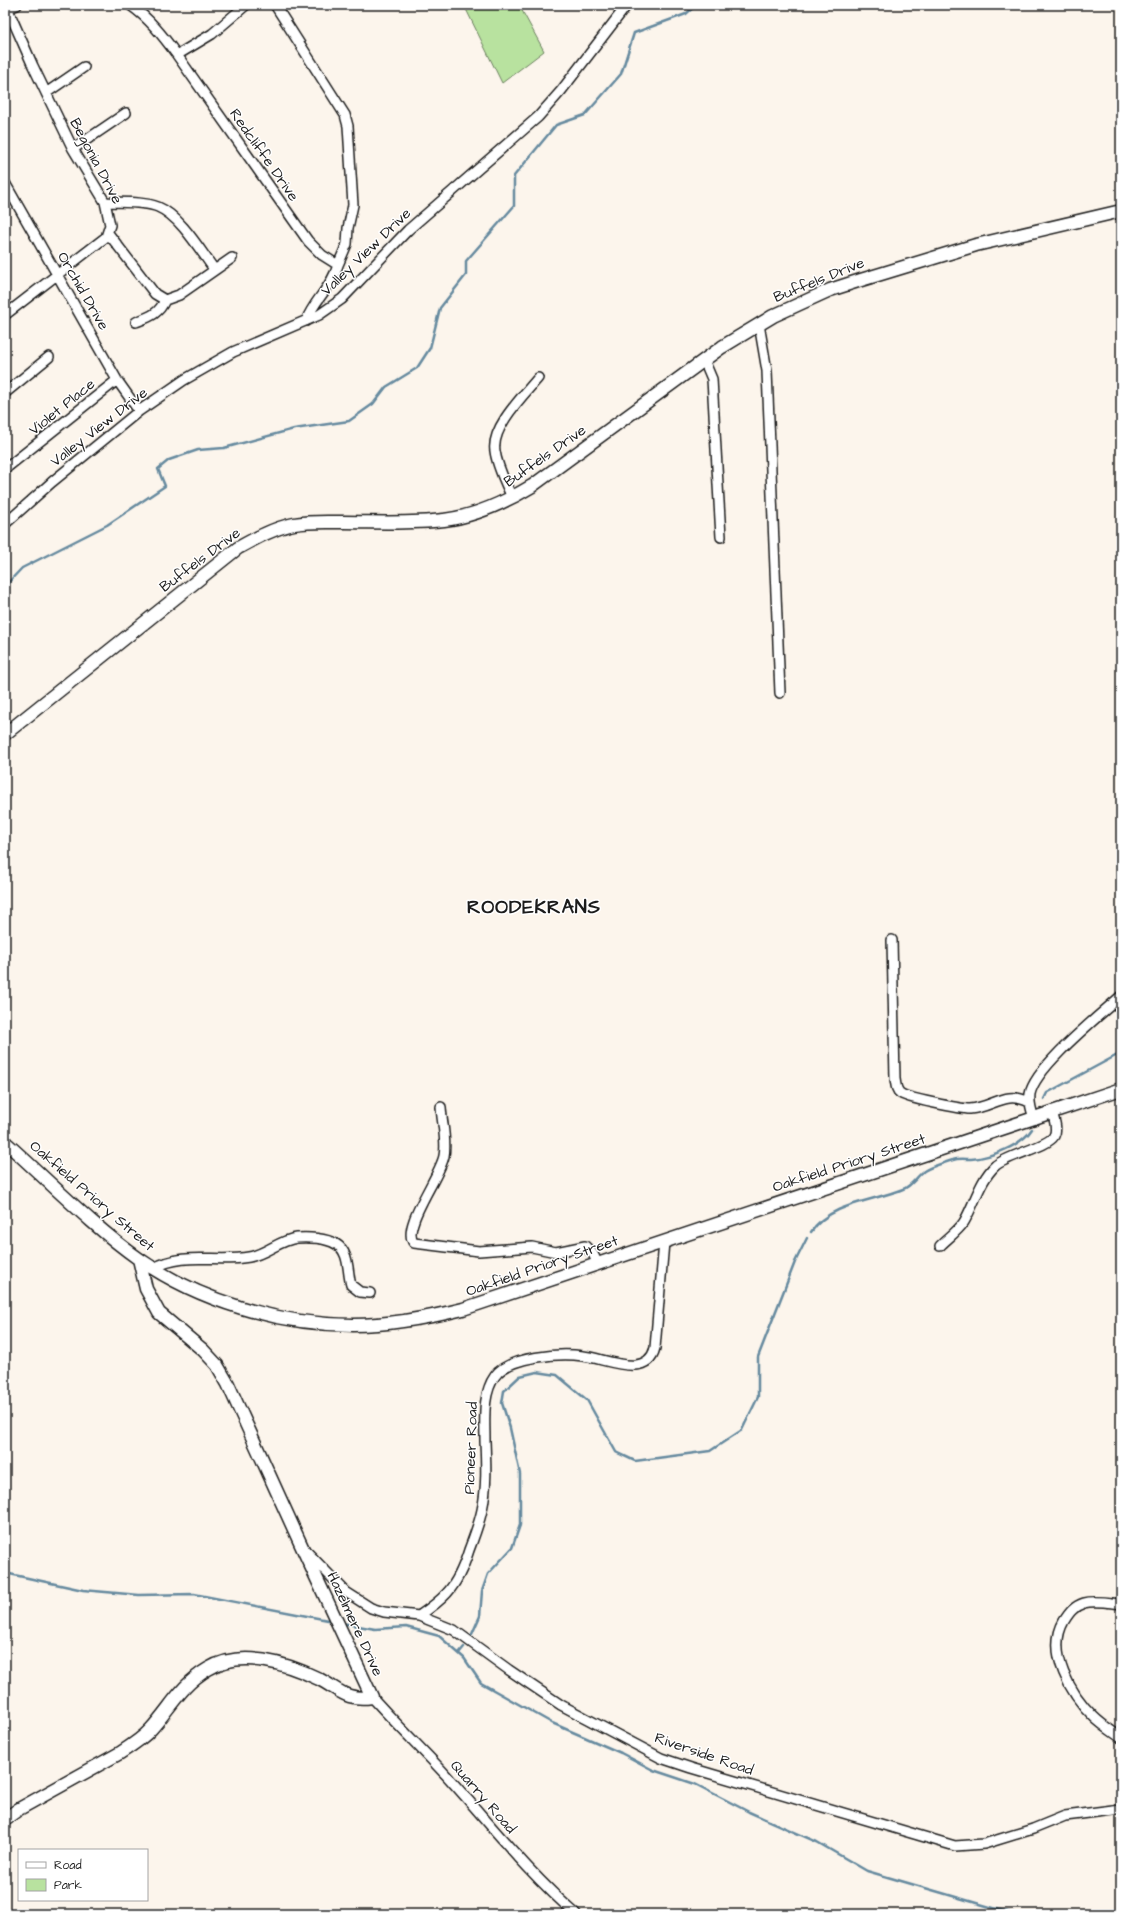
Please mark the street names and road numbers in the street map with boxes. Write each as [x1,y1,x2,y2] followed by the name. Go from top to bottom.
[224,104,304,206] street label: Redcliffe Drive
[64,114,127,208] street label: Begonia Drive
[316,203,417,301] street label: Valley View Drive
[52,248,114,334] street label: Orchid Drive
[770,252,868,308] street label: Buffels Drive
[24,374,100,440] street label: Violet Place
[46,382,153,472] street label: Valley View Drive
[500,420,590,492] street label: Buffels Drive
[155,523,245,597] street label: Buffels Drive
[770,1128,928,1199] street label: Oakfield Priory Street
[24,1136,159,1257] street label: Oakfield Priory Street
[463,1230,621,1303] street label: Oakfield Priory Street
[459,1401,483,1495] street label: Pioneer Road
[322,1568,388,1680] street label: Hazelmere Drive
[652,1727,756,1781] street label: Riverside Road
[444,1756,521,1839] street label: Quarry Road

